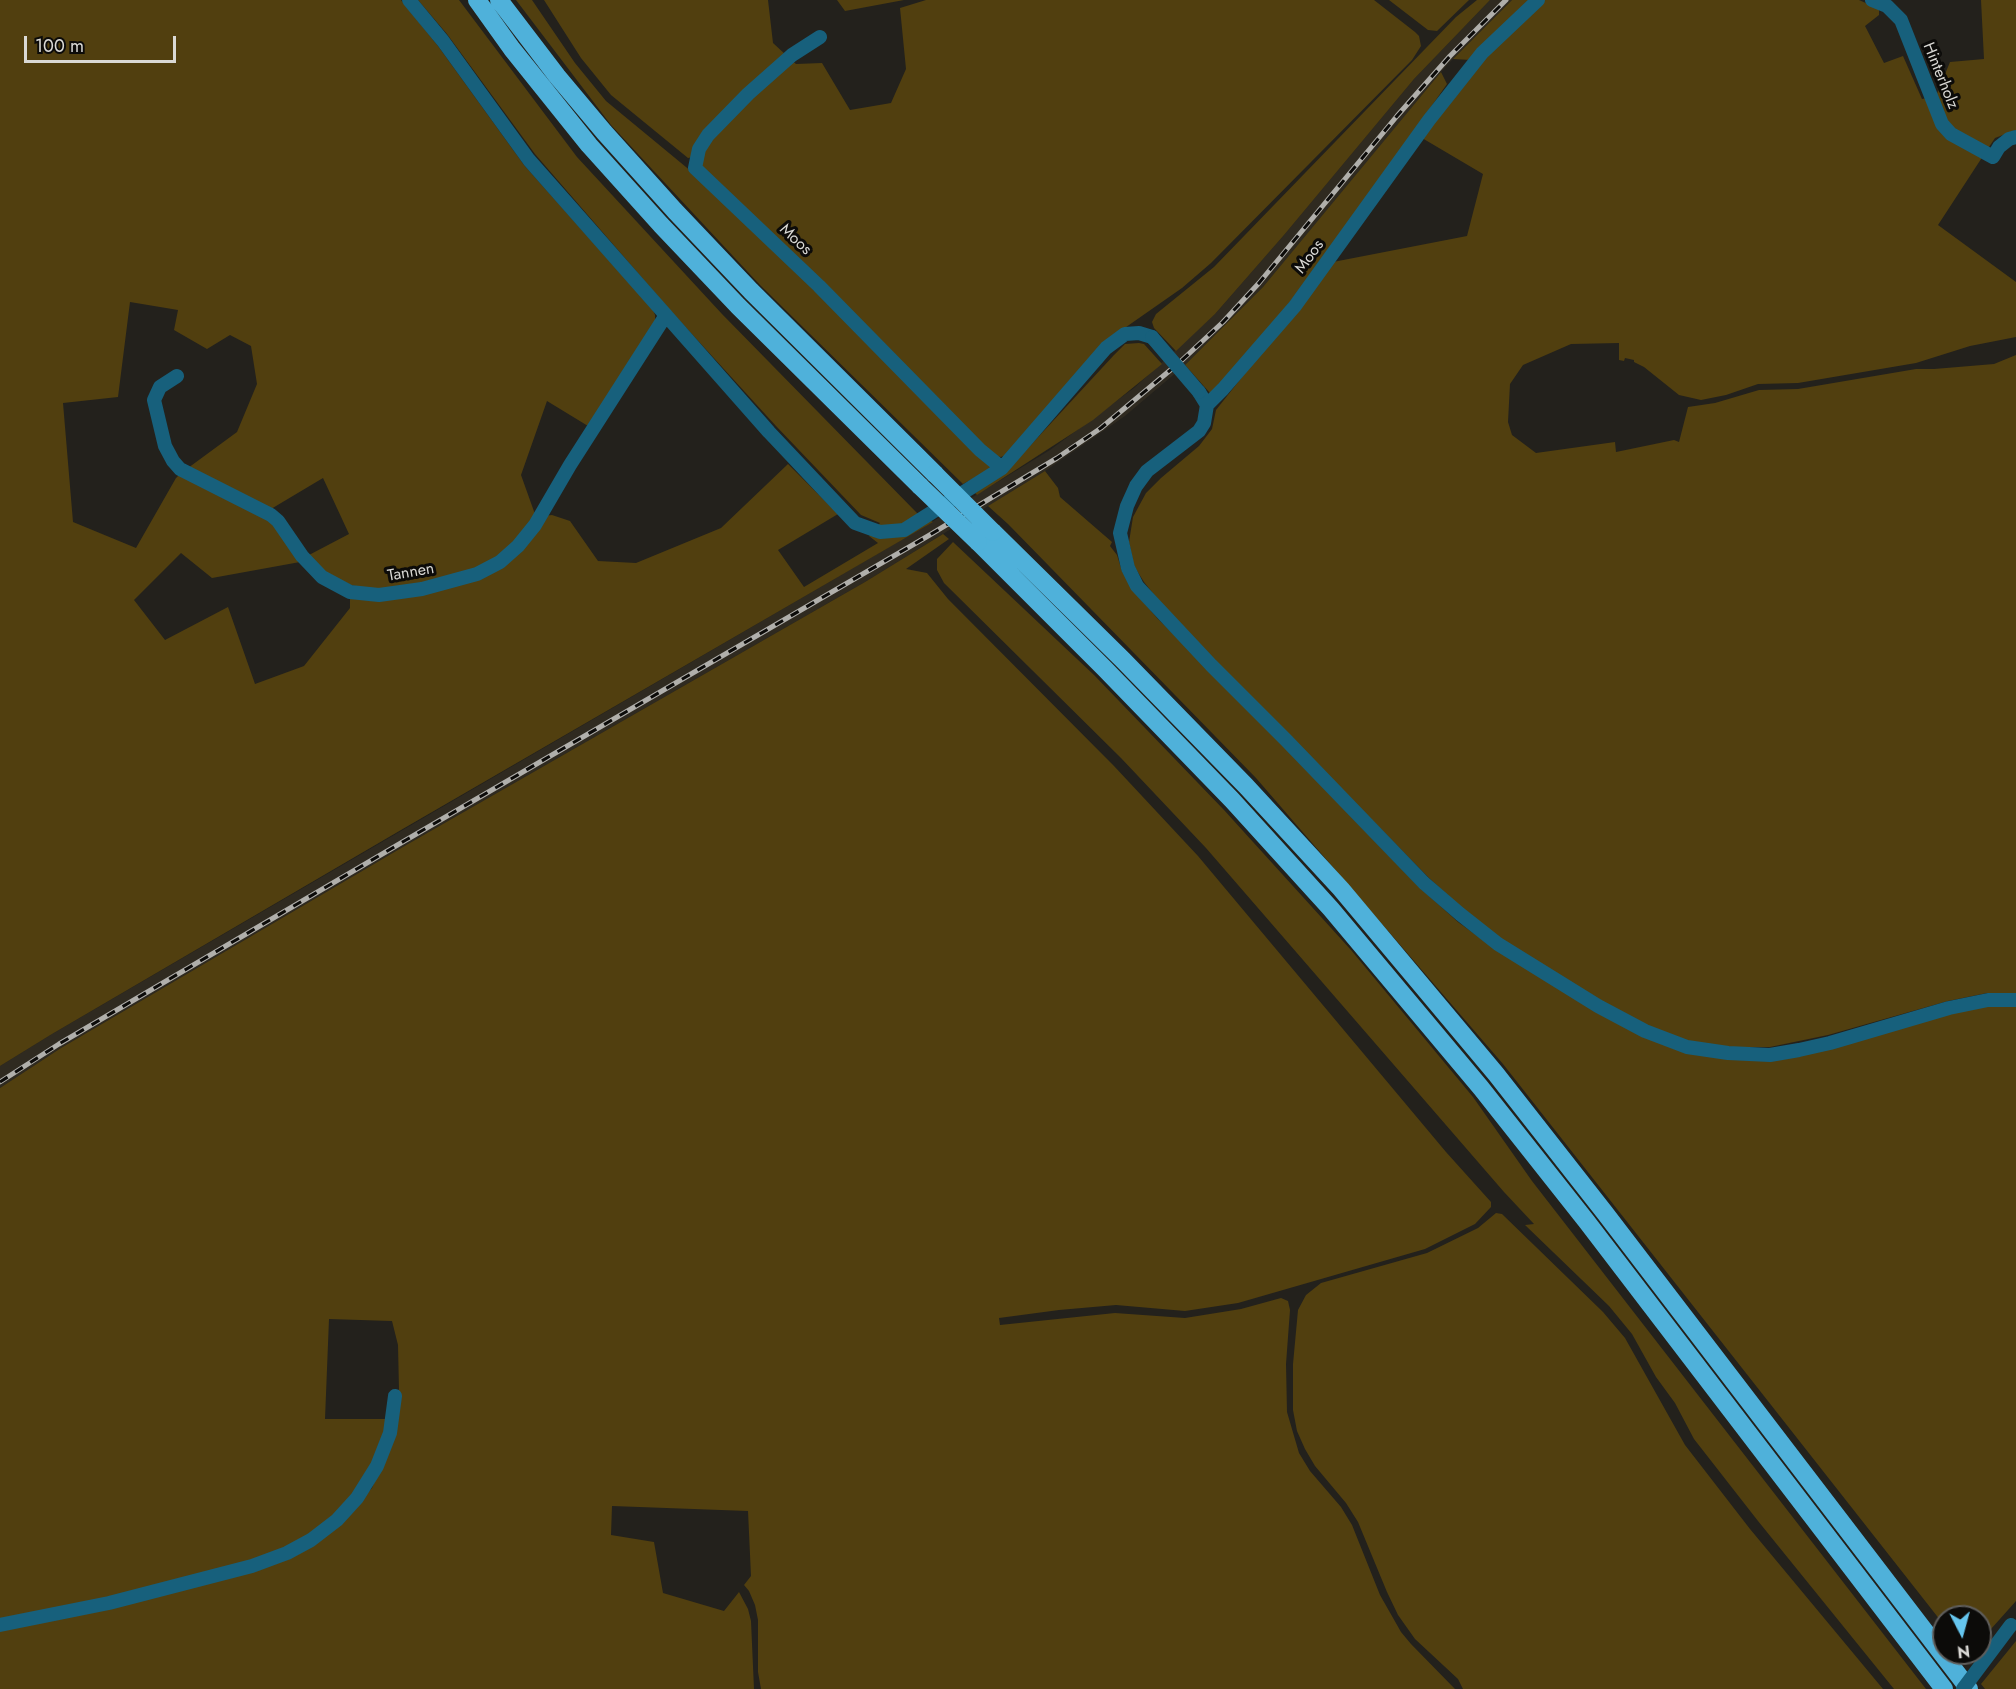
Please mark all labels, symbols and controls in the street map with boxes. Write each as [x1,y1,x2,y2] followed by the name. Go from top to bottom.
[27,24,178,62] scale bar
[35,33,84,59] text: 100 m
[1918,40,1962,112] street label: Hinterholz
[775,220,815,260] street label: Moos
[1291,236,1329,278] street label: Moos
[386,559,436,587] street label: Tannen
[1932,1605,1992,1665] north arrow
[1956,1639,1971,1664] text: N

